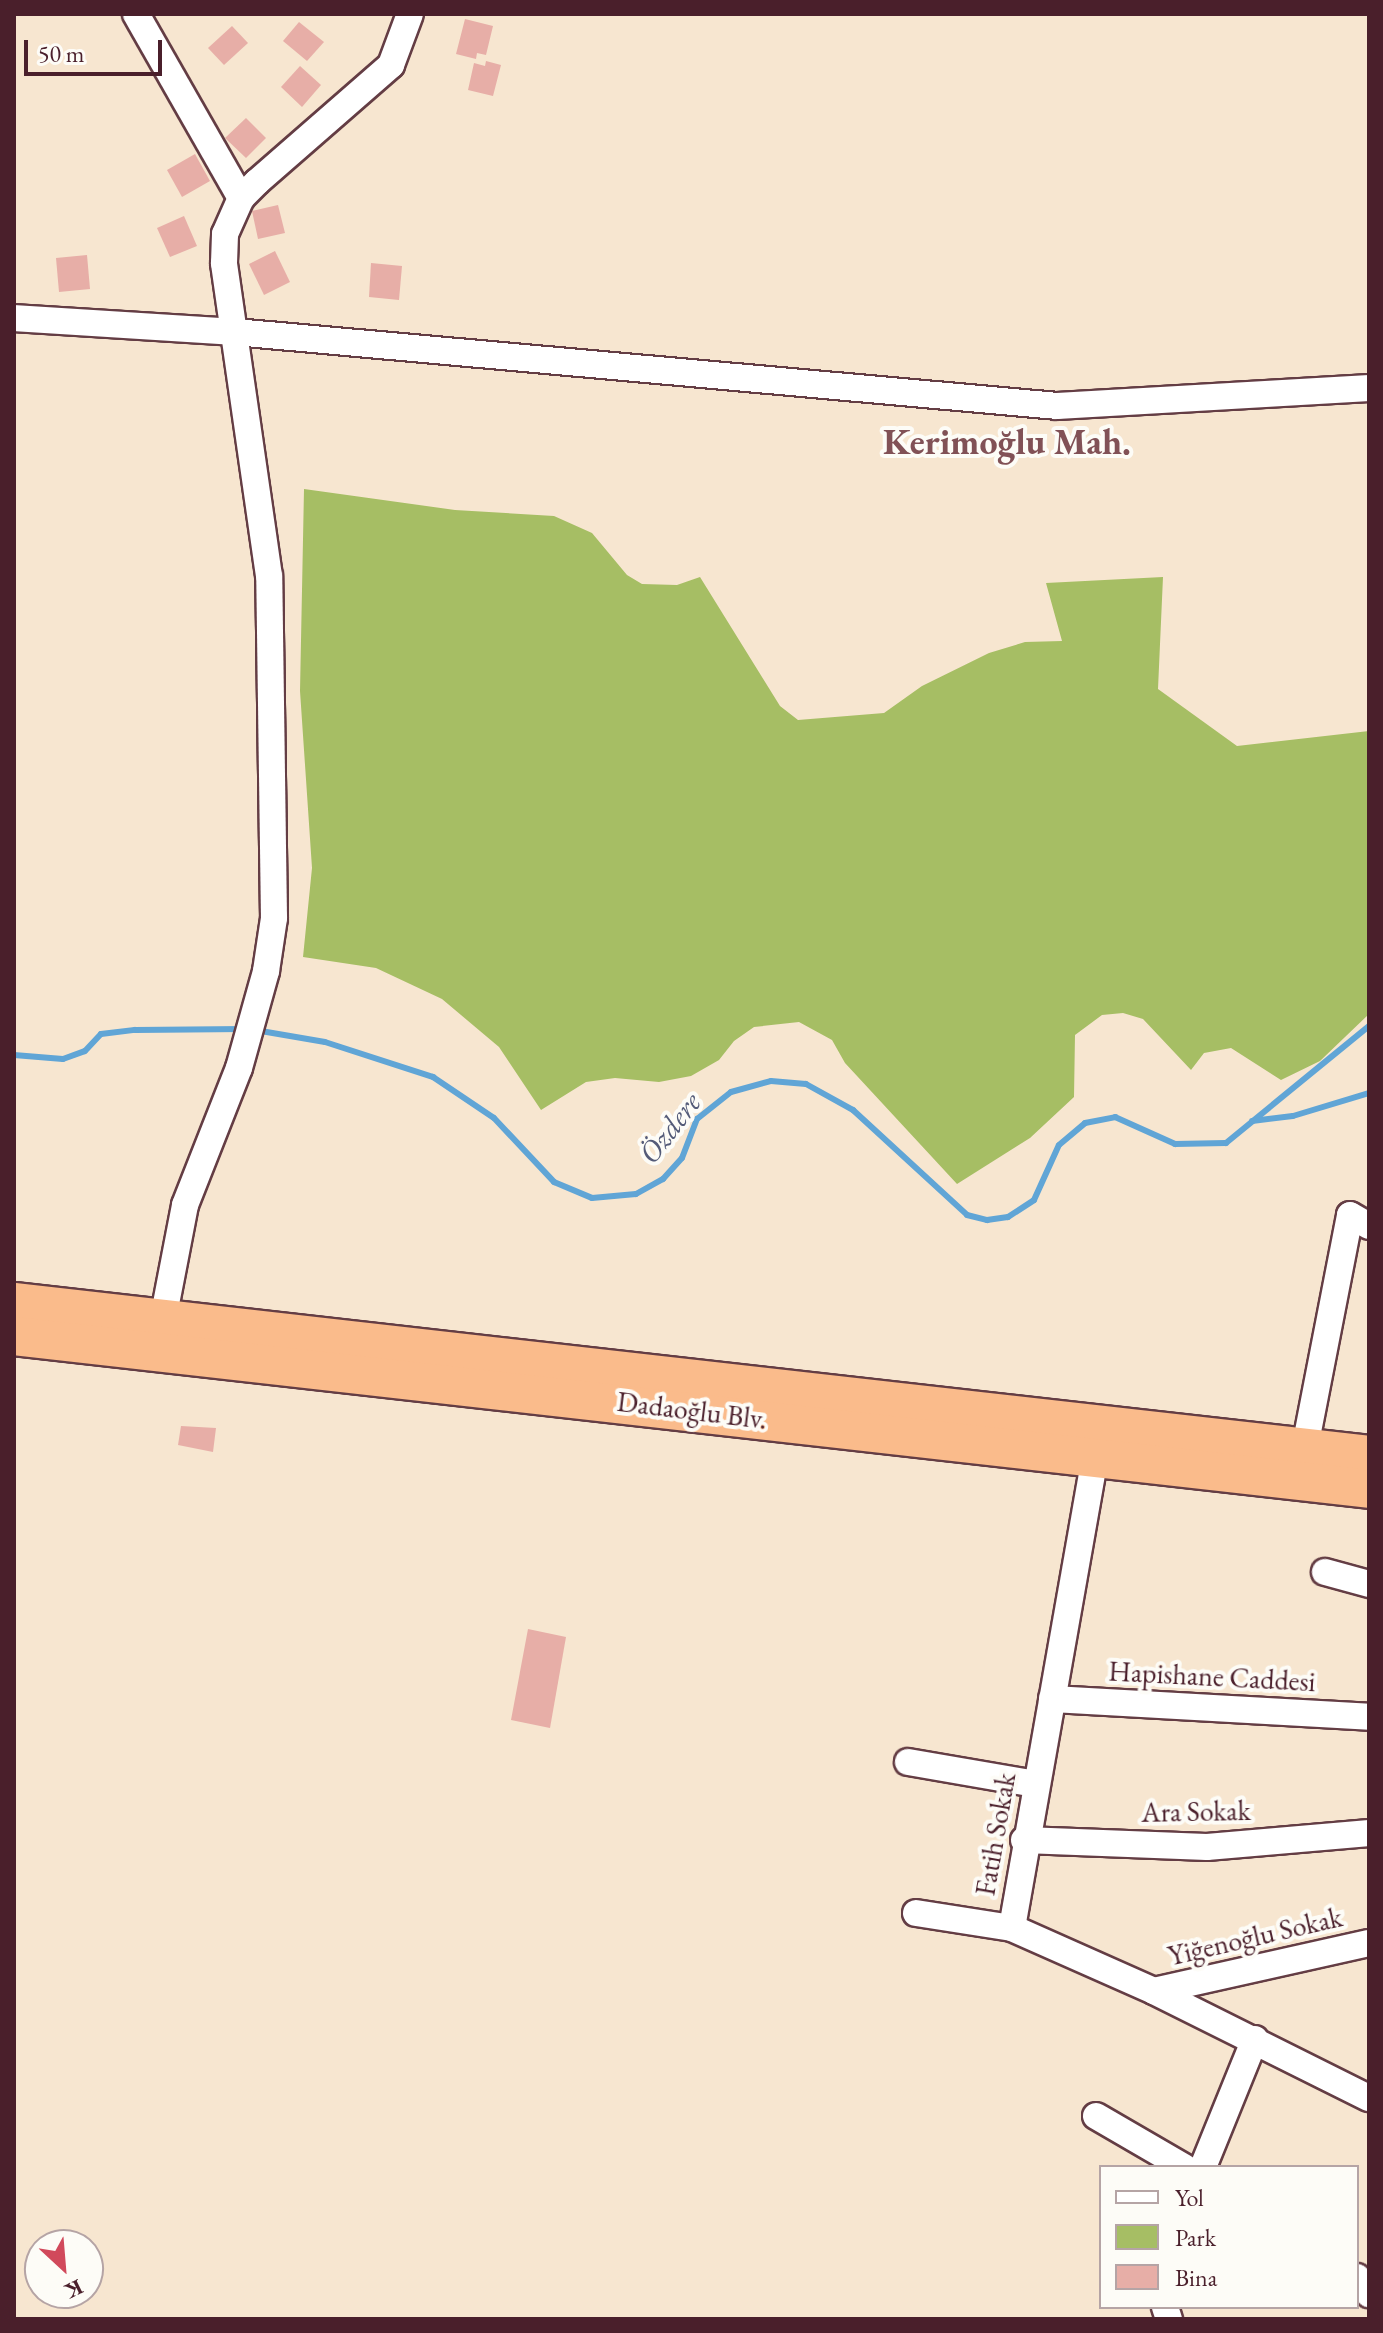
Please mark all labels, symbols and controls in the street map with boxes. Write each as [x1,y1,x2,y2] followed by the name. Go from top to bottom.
[28,24,166,74] scale bar
[38,38,85,69] text: 50 m
[883,420,1131,464] district label: Kerimoğlu Mah.
[631,1085,709,1171] water label: Özdere
[615,1384,769,1436] street label: Dadaoğlu Blv.
[1108,1654,1316,1698] street label: Hapishane Caddesi
[968,1770,1022,1898] street label: Fatih Sokak
[1141,1793,1251,1829] street label: Ara Sokak
[1165,1900,1345,1972] street label: Yiğenoğlu Sokak
[1099,2165,1359,2309] legend
[1175,2182,1204,2213] text: Yol
[1175,2222,1216,2253] text: Park
[24,2229,104,2309] north arrow
[1175,2262,1217,2293] text: Bina
[60,2273,88,2306] text: K

